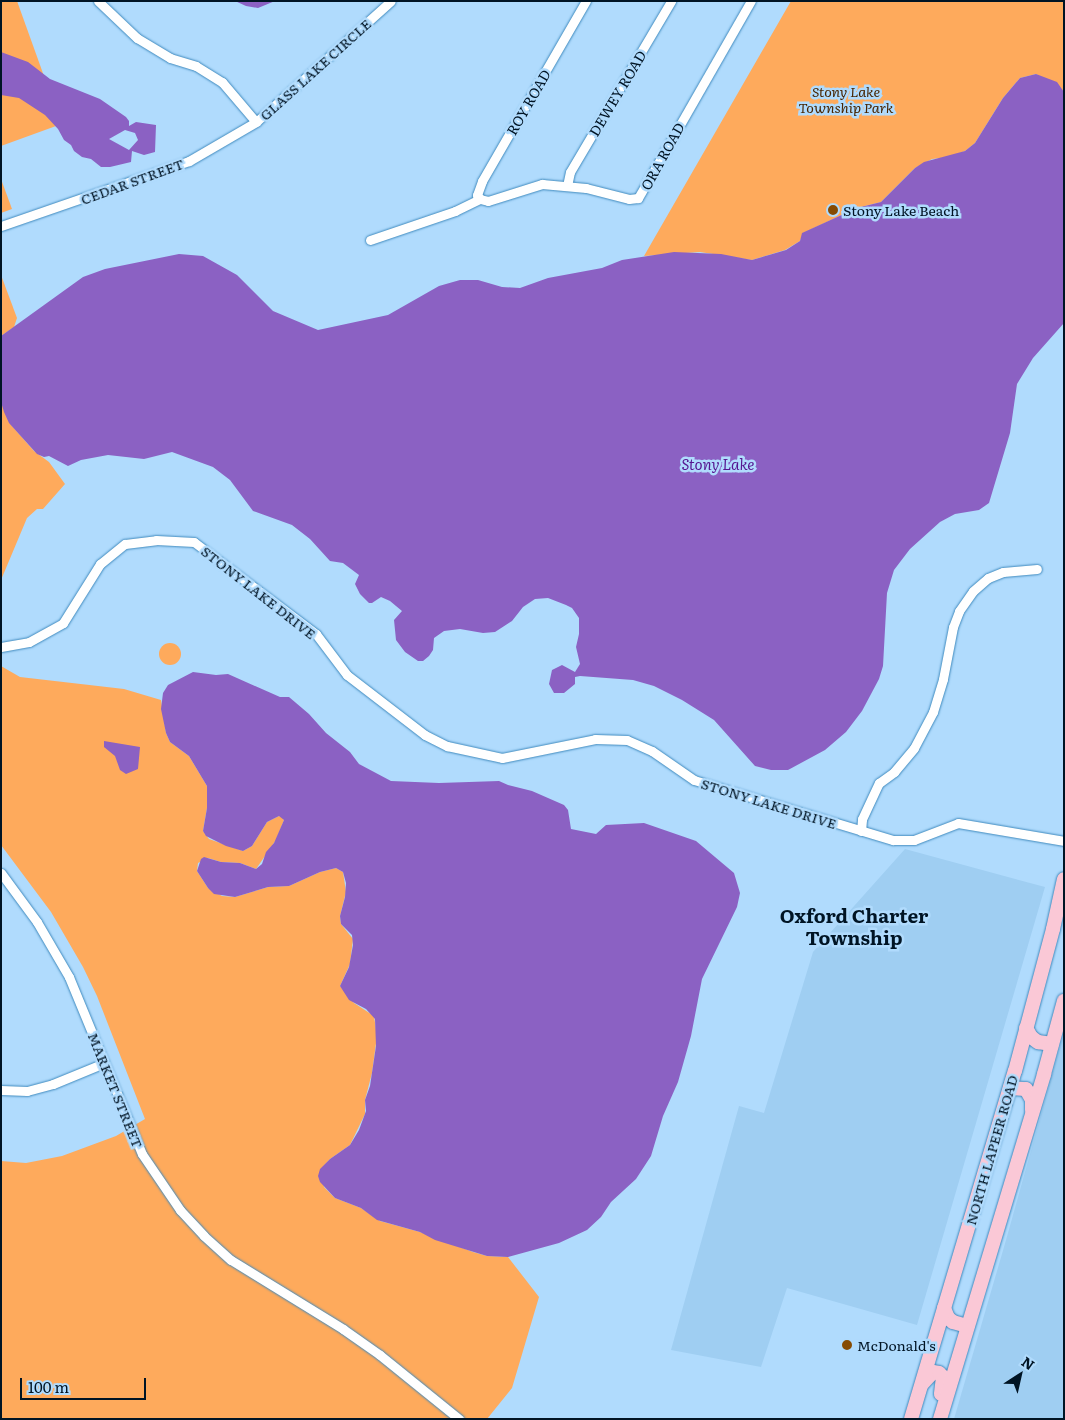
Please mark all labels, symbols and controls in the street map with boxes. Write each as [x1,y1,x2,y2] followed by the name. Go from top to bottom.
[256,15,374,123] street label: GLASS LAKE CIRCLE
[585,47,649,139] street label: DEWEY ROAD
[502,66,554,138] street label: ROY ROAD
[799,83,893,115] park label: Stony Lake Township Park
[637,119,687,193] street label: ORA ROAD
[78,155,186,207] street label: CEDAR STREET
[843,202,959,218] place label: Stony Lake Beach
[827,204,839,216] marker: Stony Lake Beach
[681,455,755,473] water label: Stony Lake
[198,542,320,642] street label: STONY LAKE DRIVE
[699,774,839,832] street label: STONY LAKE DRIVE
[780,905,928,949] district label: Oxford Charter Township
[85,1030,147,1150] street label: MARKET STREET
[962,1073,1020,1227] street label: NORTH LAPEER ROAD
[857,1337,936,1353] place label: McDonald's
[841,1339,853,1351] marker: McDonald's
[995,1350,1045,1400] north arrow
[1018,1351,1039,1374] text: N
[22,1368,149,1400] scale bar
[28,1375,69,1398] text: 100 m

